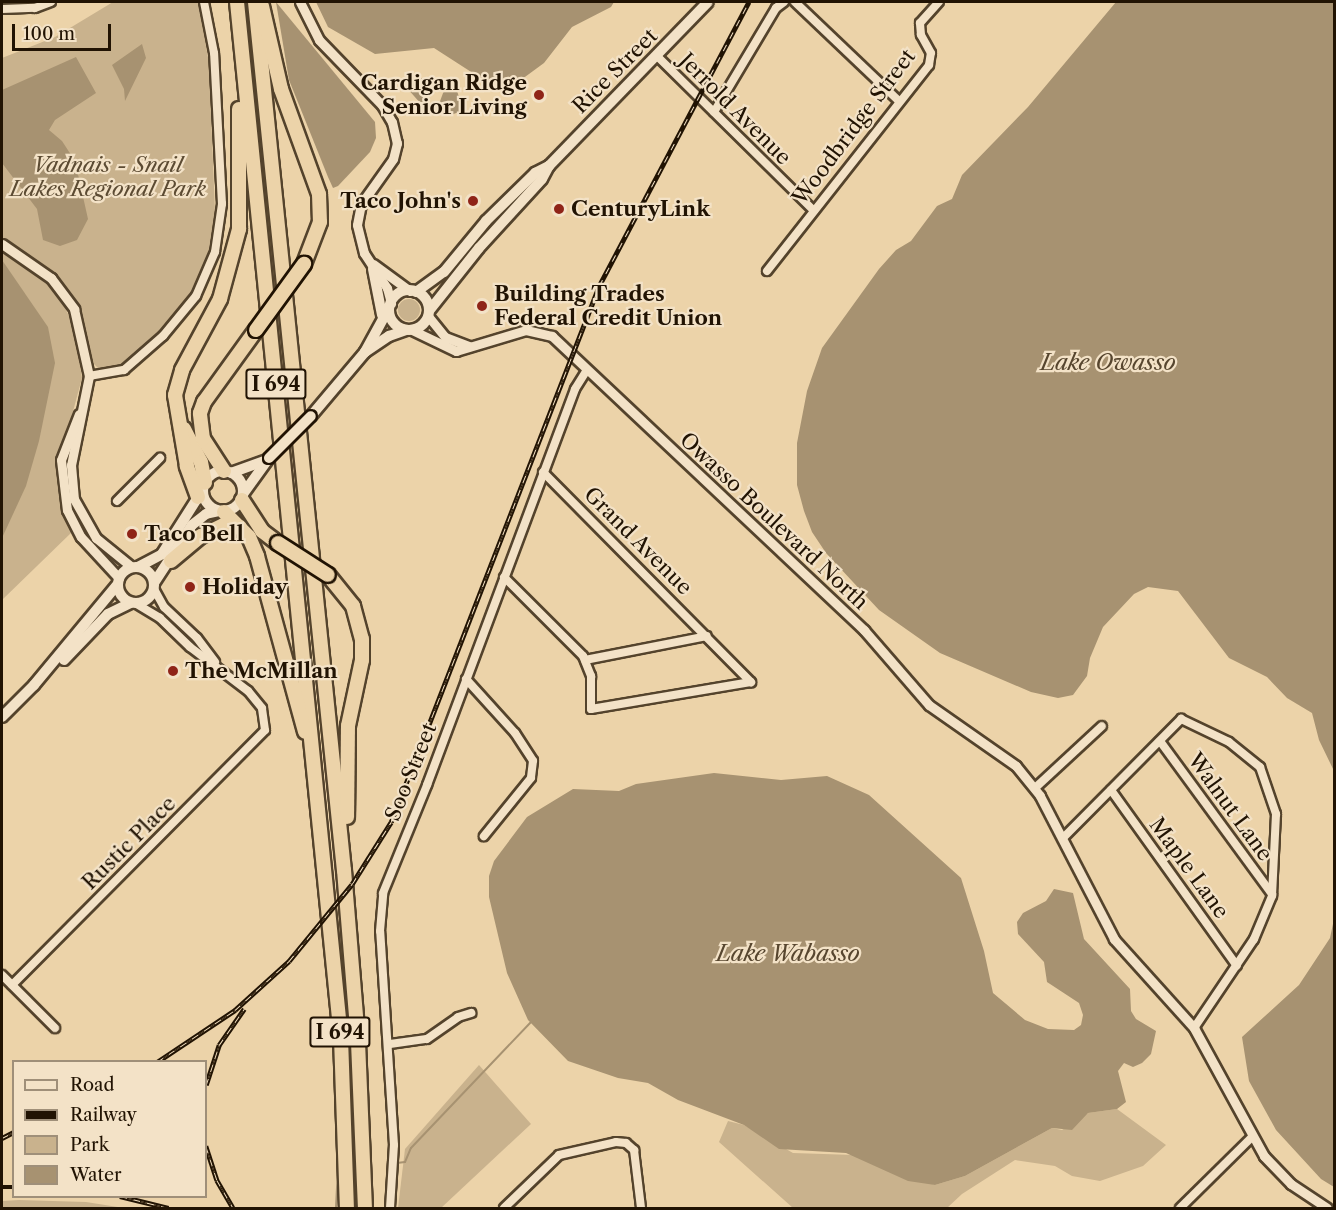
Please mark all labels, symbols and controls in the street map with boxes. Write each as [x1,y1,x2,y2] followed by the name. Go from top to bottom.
[15,12,114,50] scale bar
[23,23,75,45] text: 100 m
[567,23,663,119] street label: Rice Street
[787,44,921,210] street label: Woodbridge Street
[674,48,796,170] street label: Jerrold Avenue
[360,70,527,120] place label: Cardigan Ridge Senior Living
[532,88,546,102] marker: Cardigan Ridge Senior Living
[10,152,206,202] park label: Vadnais - Snail Lakes Regional Park
[340,188,461,214] place label: Taco John's
[466,194,480,208] marker: Taco John's
[571,196,710,222] place label: CenturyLink
[552,202,566,216] marker: CenturyLink
[494,281,722,331] place label: Building Trades Federal Credit Union
[475,299,489,313] marker: Building Trades Federal Credit Union
[1040,350,1176,376] water label: Lake Owasso
[244,367,308,401] road number: I 694
[675,427,873,615] street label: Owasso Boulevard North
[579,482,697,600] street label: Grand Avenue
[144,521,244,547] place label: Taco Bell
[125,527,139,541] marker: Taco Bell
[202,574,288,600] place label: Holiday
[183,580,197,594] marker: Holiday
[185,658,338,684] place label: The McMillan
[166,664,180,678] marker: The McMillan
[380,719,442,825] street label: Soo Street
[1182,748,1278,866] street label: Walnut Lane
[77,791,181,895] street label: Rustic Place
[1144,813,1234,923] street label: Maple Lane
[716,941,860,967] water label: Lake Wabasso
[308,1015,372,1049] road number: I 694
[12,1060,207,1198] legend
[70,1074,115,1096] text: Road
[70,1104,137,1126] text: Railway
[70,1134,109,1156] text: Park
[70,1164,122,1186] text: Water

